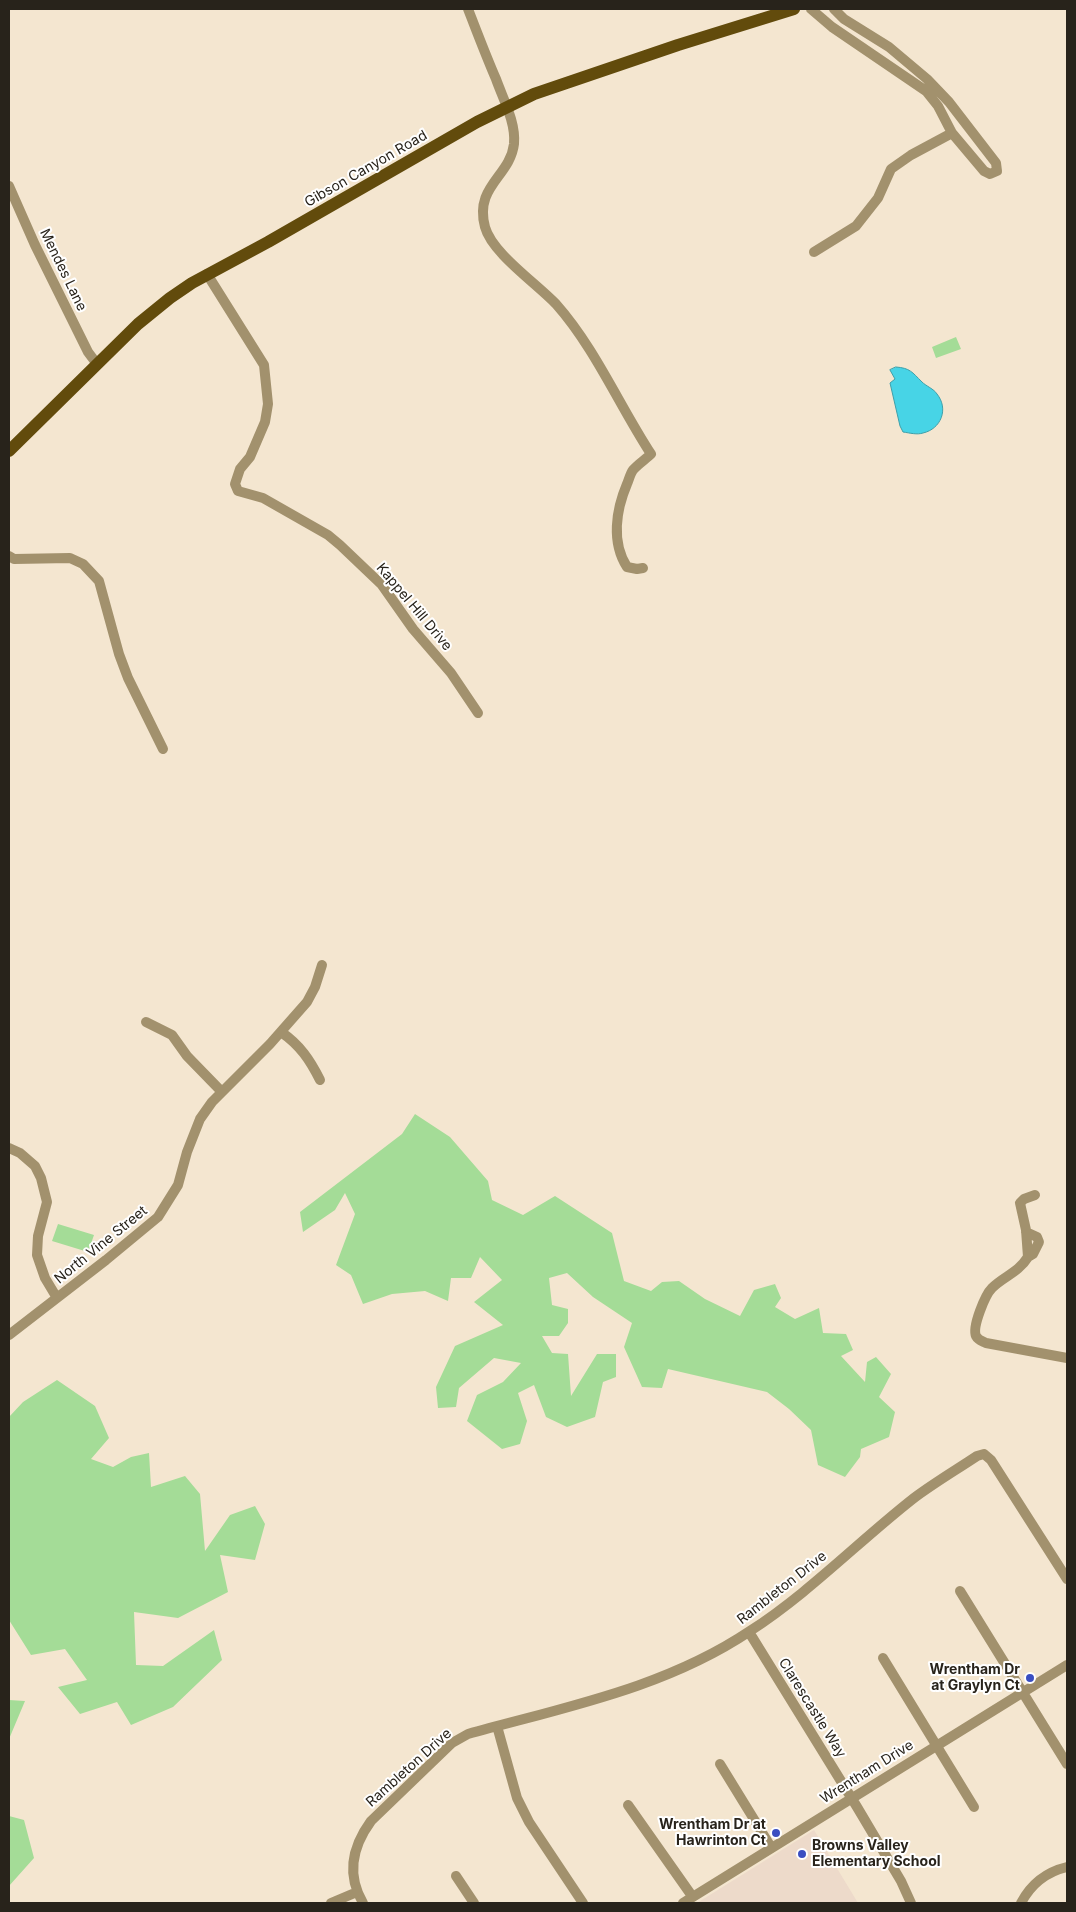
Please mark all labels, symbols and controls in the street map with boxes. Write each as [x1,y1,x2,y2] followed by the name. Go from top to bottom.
[302,127,430,211] street label: Gibson Canyon Road
[36,226,90,314] street label: Mendes Lane
[372,560,456,654] street label: Kappel Hill Drive
[51,1203,151,1287] street label: North Vine Street
[734,1548,830,1628] street label: Rambleton Drive
[775,1655,849,1761] street label: Clarescastle Way
[930,1662,1020,1694] place label: Wrentham Dr at Graylyn Ct
[1024,1672,1036,1684] marker: Wrentham Dr at Graylyn Ct
[363,1725,455,1811] street label: Rambleton Drive
[817,1737,917,1807] street label: Wrentham Drive
[659,1817,766,1850] place label: Wrentham Dr at Hawrinton Ct
[770,1827,782,1839] marker: Wrentham Dr at Hawrinton Ct
[812,1838,941,1870] place label: Browns Valley Elementary School
[796,1848,808,1860] marker: Browns Valley Elementary School

